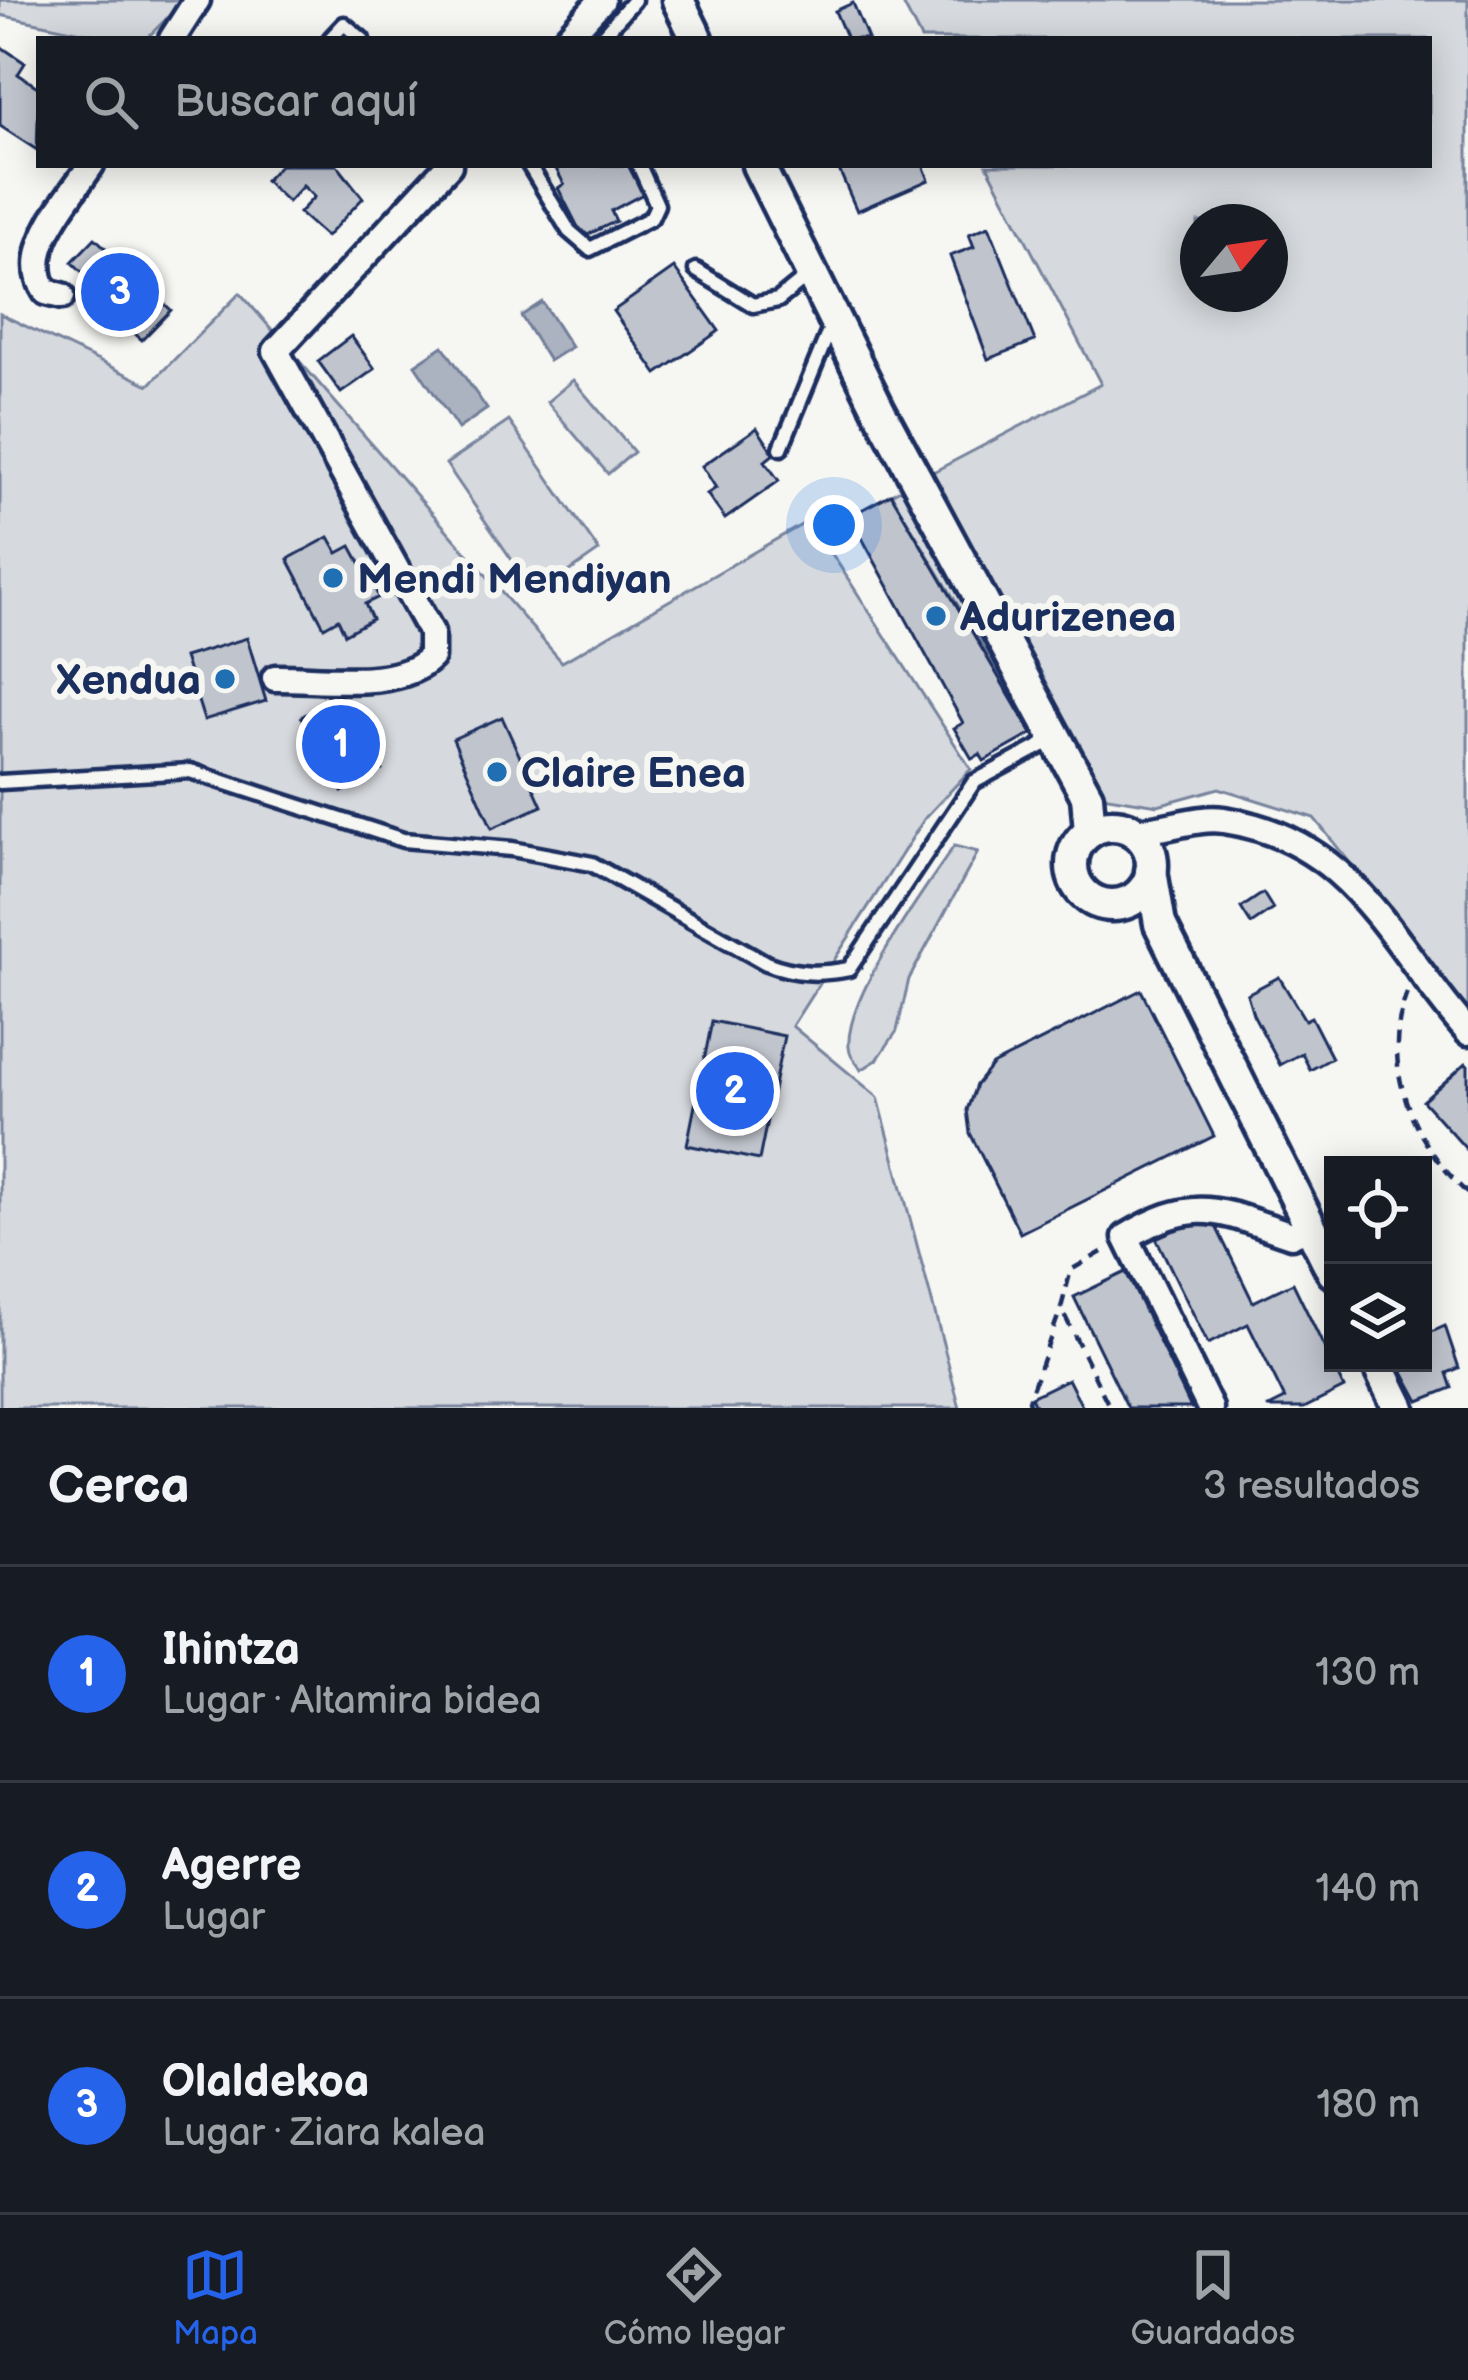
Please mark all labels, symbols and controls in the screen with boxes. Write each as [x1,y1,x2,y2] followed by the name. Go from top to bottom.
[36,36,1432,168] search box
[78,69,144,135] icon: search
[174,75,417,130] text: Buscar aquí
[1180,204,1288,312] north arrow
[81,247,159,337] pin: 3
[804,495,864,555] your location
[357,555,672,606] place label: Mendi Mendiyan
[320,565,346,591] marker: Mendi Mendiyan
[959,593,1176,644] place label: Adurizenea
[923,603,949,629] marker: Adurizenea
[56,656,201,707] place label: Xendua
[212,666,238,692] marker: Xendua
[302,699,380,789] pin: 1
[521,749,746,800] place label: Claire Enea
[484,759,510,785] marker: Claire Enea
[696,1046,774,1136] pin: 2
[1324,1156,1432,1372] map controls
[1324,1156,1432,1264] button: locate
[1324,1264,1432,1372] button: layers
[48,1456,190,1517] text: Cerca
[1203,1463,1420,1510] text: 3 resultados
[162,1623,300,1678] text: Ihintza
[79,1650,95,1697] text: 1
[1315,1650,1420,1697] text: 130 m
[162,1678,542,1725] text: Lugar · Altamira bidea
[162,1839,302,1894] text: Agerre
[75,1866,99,1913] text: 2
[1315,1866,1420,1913] text: 140 m
[162,1894,265,1941] text: Lugar
[162,2055,370,2110] text: Olaldekoa
[76,2082,98,2129] text: 3
[1316,2082,1420,2129] text: 180 m
[162,2110,485,2157] text: Lugar · Ziara kalea
[173,2242,258,2354] tab: Mapa
[604,2242,785,2354] tab: Cómo llegar
[1130,2242,1295,2354] tab: Guardados

